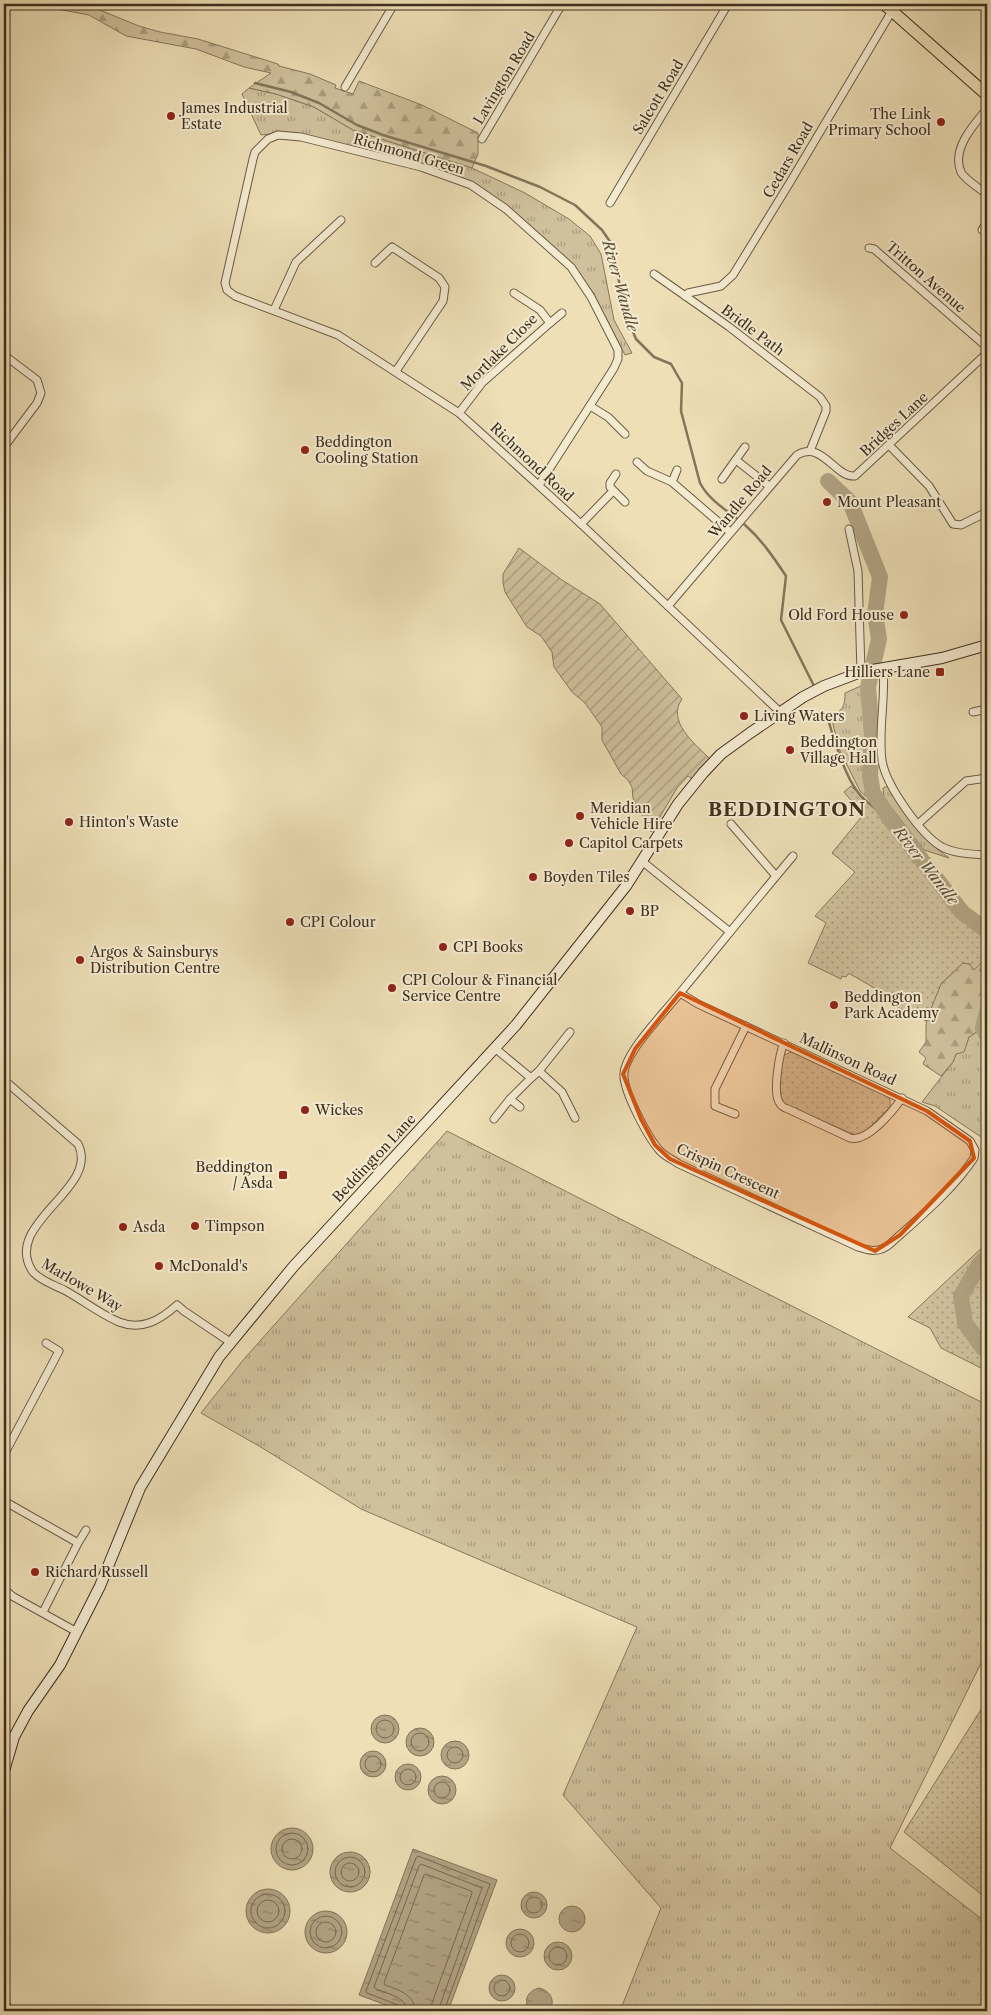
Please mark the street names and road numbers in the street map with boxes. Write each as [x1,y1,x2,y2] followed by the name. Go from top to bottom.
[469,28,539,128] street label: Lavington Road
[629,56,688,138] street label: Salcott Road
[759,118,817,201] street label: Cedars Road
[351,130,467,179] street label: Richmond Green
[882,237,970,317] street label: Tritton Avenue
[718,300,788,360] street label: Bridle Path
[457,310,541,394] street label: Mortlake Close
[856,388,932,460] street label: Bridges Lane
[486,419,578,506] street label: Richmond Road
[704,462,776,543] street label: Wandle Road
[797,1029,900,1089] street label: Mallinson Road
[328,1110,420,1206] street label: Beddington Lane
[674,1139,782,1203] street label: Crispin Crescent
[38,1254,126,1316] street label: Marlowe Way

